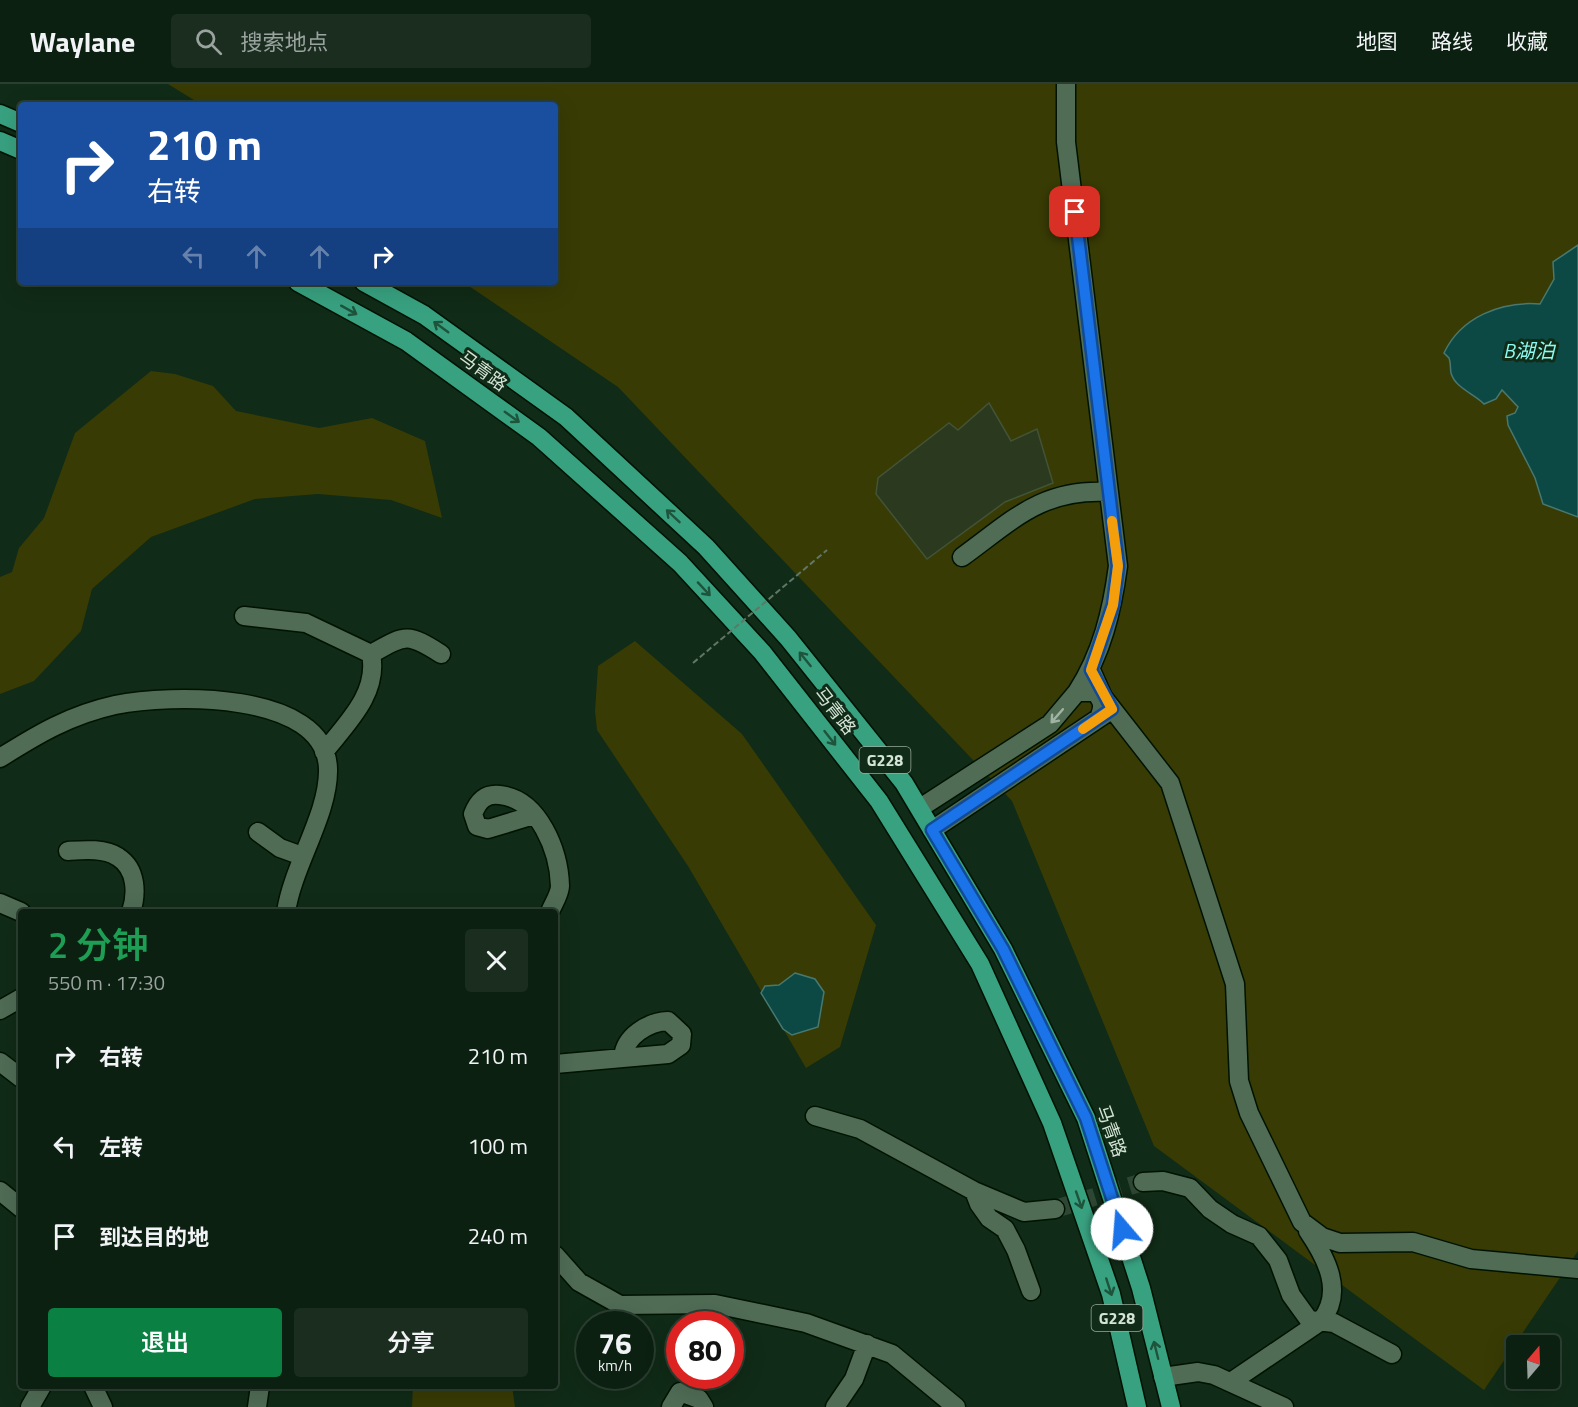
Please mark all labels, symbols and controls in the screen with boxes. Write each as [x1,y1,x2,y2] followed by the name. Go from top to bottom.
[171,14,591,68] search box
[30,20,135,63] text: Waylane
[192,25,225,58] icon: search
[240,25,328,59] text: 搜索地点
[1356,25,1398,57] text: 地图
[1431,25,1473,57] text: 路线
[1506,25,1548,57] text: 收藏
[147,112,262,176] text: 210 m
[48,126,126,204] icon: right
[147,170,201,211] text: 右转
[1049,186,1100,237] pin
[1058,195,1091,228] icon: arrive
[177,240,210,273] icon: left
[240,240,273,273] icon: ahead
[303,240,336,273] icon: ahead
[366,240,399,273] icon: right
[340,304,357,316] one-way arrow
[433,321,449,333] one-way arrow
[1503,335,1557,366] water label: B湖泊
[454,344,513,397] street label: 马青路
[503,411,519,424] one-way arrow
[665,509,680,523] one-way arrow
[697,581,711,596] one-way arrow
[798,652,812,667] one-way arrow
[808,681,863,740] street label: 马青路
[1050,708,1064,723] one-way arrow
[823,730,836,746] one-way arrow
[860,747,910,773] road number: G228
[48,917,148,972] text: 2 分钟
[465,929,528,992] button: close
[48,967,165,998] text: 550 m · 17:30
[468,1039,528,1073] text: 210 m
[48,1040,81,1073] icon: right
[99,1040,143,1074] text: 右转
[1090,1101,1133,1161] street label: 马青路
[468,1129,528,1163] text: 100 m
[48,1130,81,1163] icon: left
[99,1130,143,1164] text: 左转
[1074,1191,1085,1210] one-way arrow
[1090,1197,1154,1261] position arrow
[468,1219,528,1253] text: 240 m
[48,1220,81,1253] icon: arrive
[99,1220,209,1254] text: 到达目的地
[1104,1277,1115,1296] one-way arrow
[1092,1305,1142,1331] road number: G228
[48,1308,282,1377] button: 退出
[294,1308,528,1377] button: 分享
[666,1311,744,1389] speed limit sign: 80
[598,1320,632,1366] text: 76
[1506,1335,1560,1389] north arrow
[1506,1335,1560,1389] map controls
[1150,1341,1162,1360] one-way arrow
[598,1354,632,1377] text: km/h

